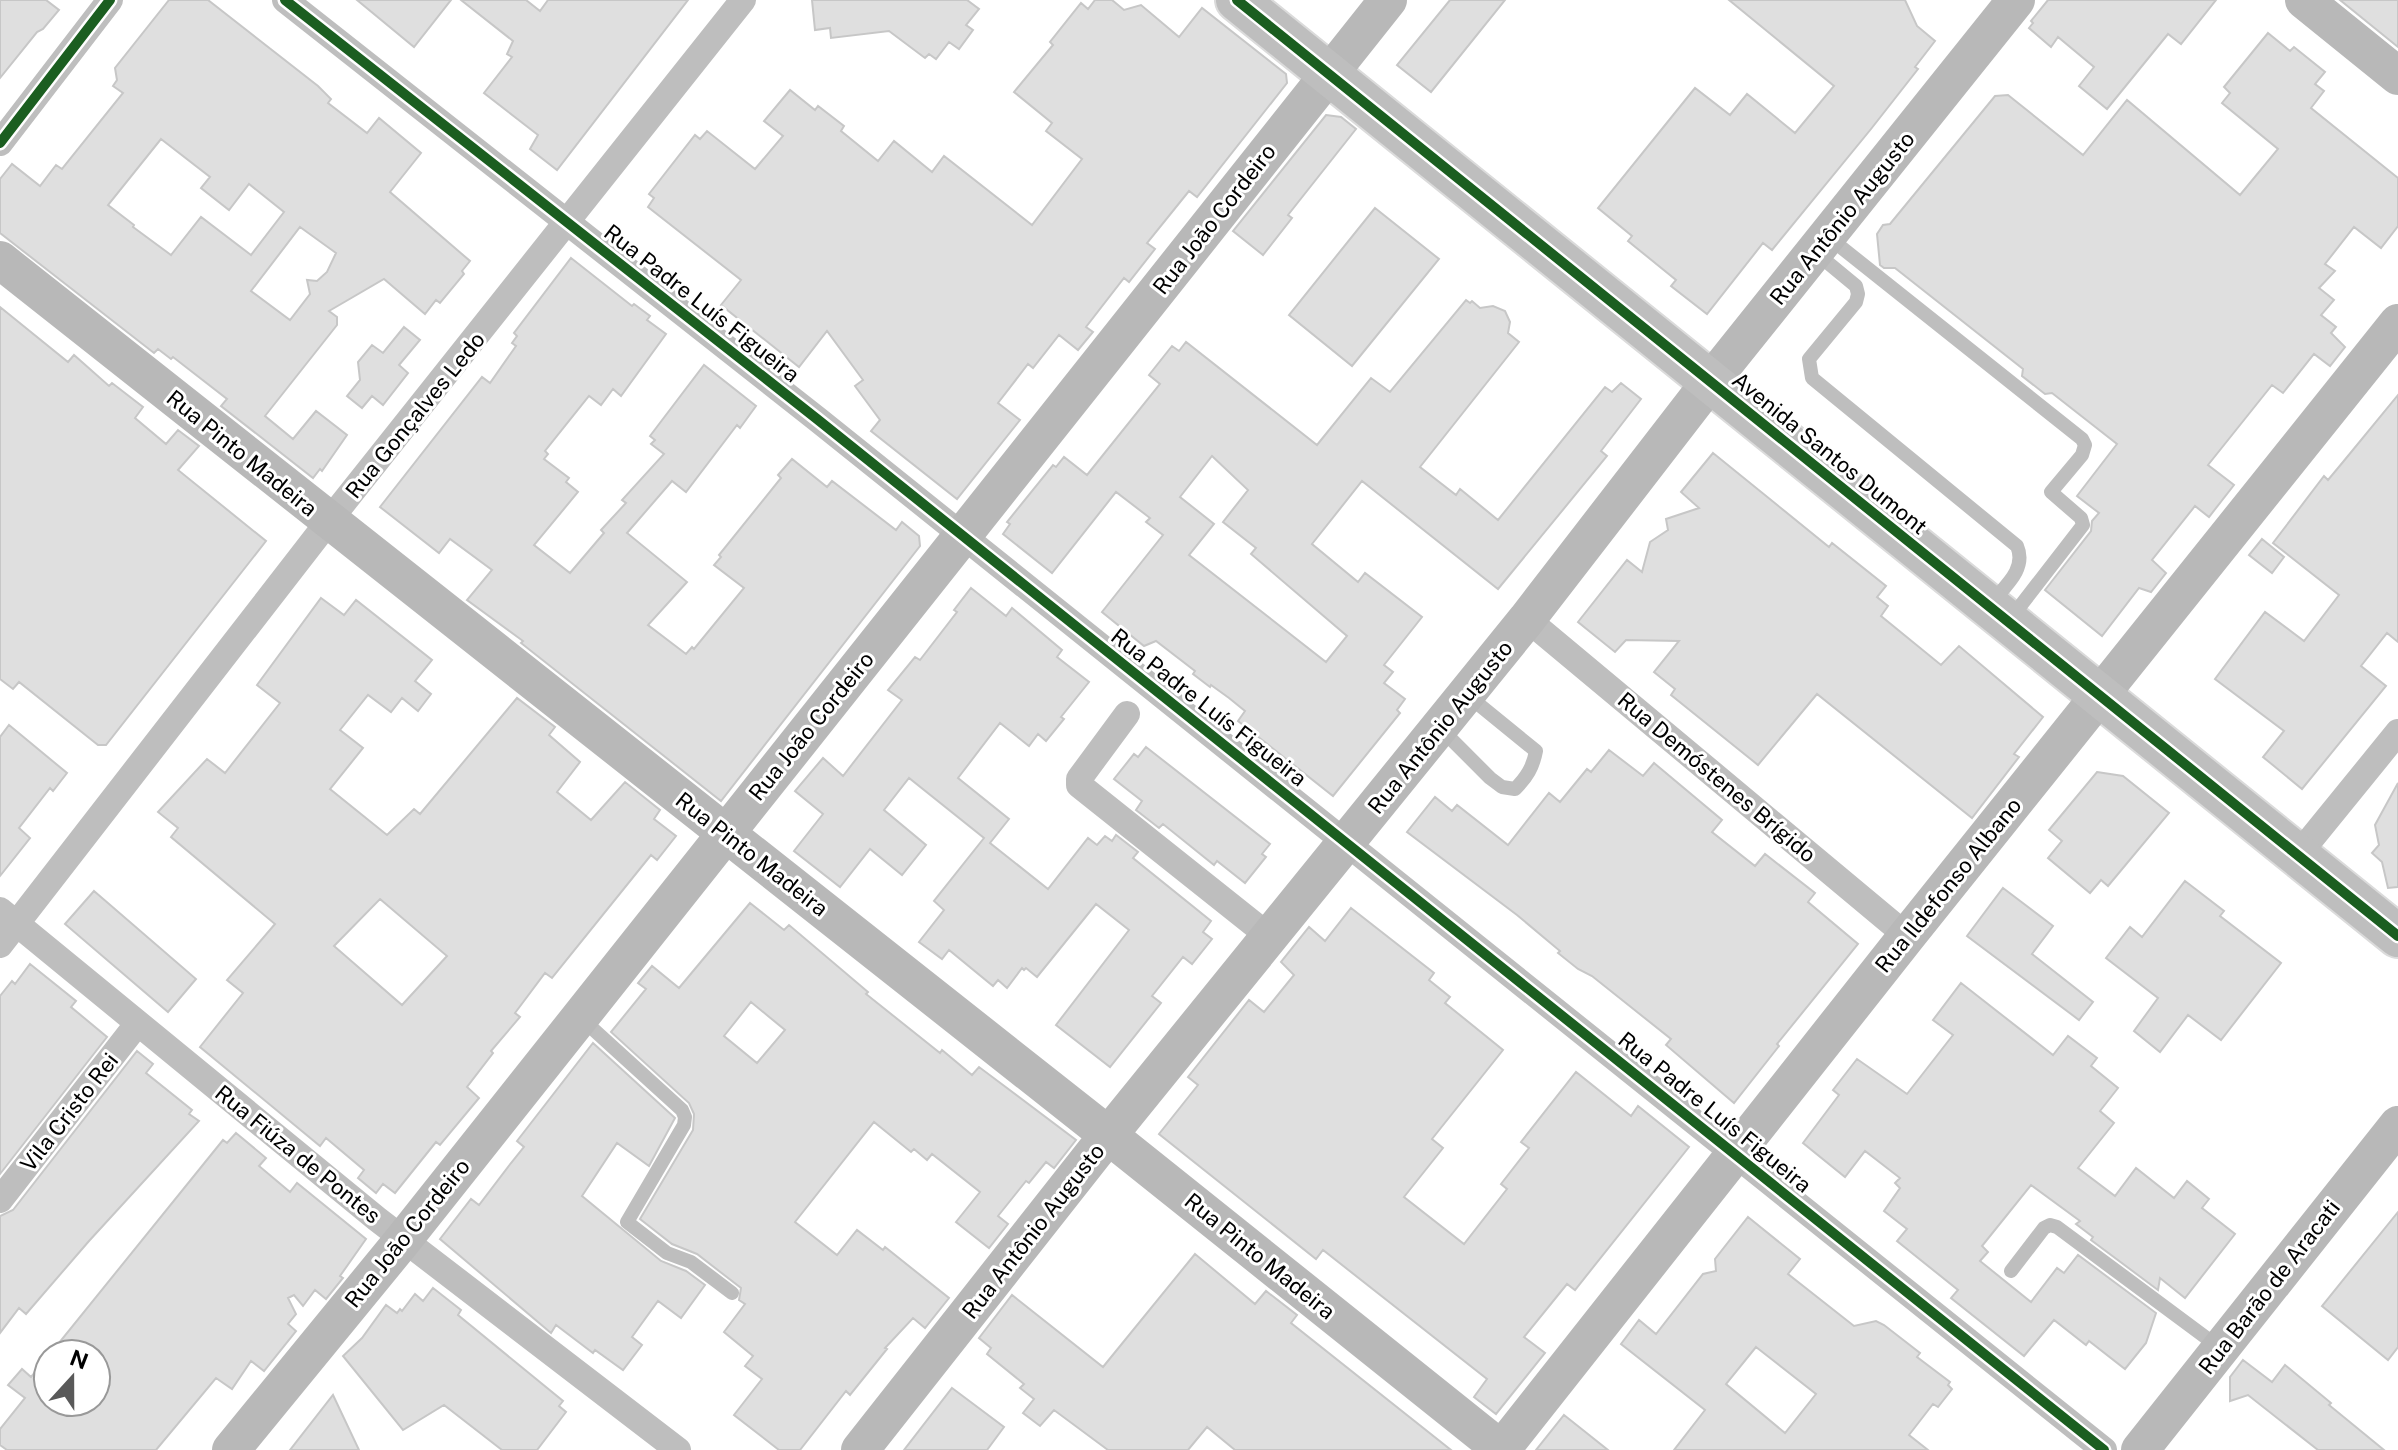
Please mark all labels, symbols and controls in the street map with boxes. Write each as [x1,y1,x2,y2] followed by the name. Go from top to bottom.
[1764,126,1920,310] street label: Rua Antônio Augusto
[1147,139,1281,299] street label: Rua João Cordeiro
[599,219,805,387] street label: Rua Padre Luís Figueira
[340,327,490,503] street label: Rua Gonçalves Ledo
[1727,366,1933,540] street label: Avenida Santos Dumont
[162,384,322,522] street label: Rua Pinto Madeira
[1106,623,1312,791] street label: Rua Padre Luís Figueira
[1362,635,1518,819] street label: Rua Antônio Augusto
[743,646,879,806] street label: Rua João Cordeiro
[1613,687,1821,867] street label: Rua Demóstenes Brígido
[671,787,833,921] street label: Rua Pinto Madeira
[1870,792,2026,978] street label: Rua Ildefonso Albano
[1613,1026,1817,1198] street label: Rua Padre Luís Figueira
[15,1048,123,1176] street label: Vila Cristo Rei
[210,1079,386,1229] street label: Rua Fiúza de Pontes
[957,1138,1109,1324] street label: Rua Antônio Augusto
[339,1153,475,1313] street label: Rua João Cordeiro
[1180,1187,1340,1325] street label: Rua Pinto Madeira
[2193,1195,2345,1379] street label: Rua Barão de Aracati
[32,1338,112,1418] north arrow
[66,1344,92,1375] text: N

